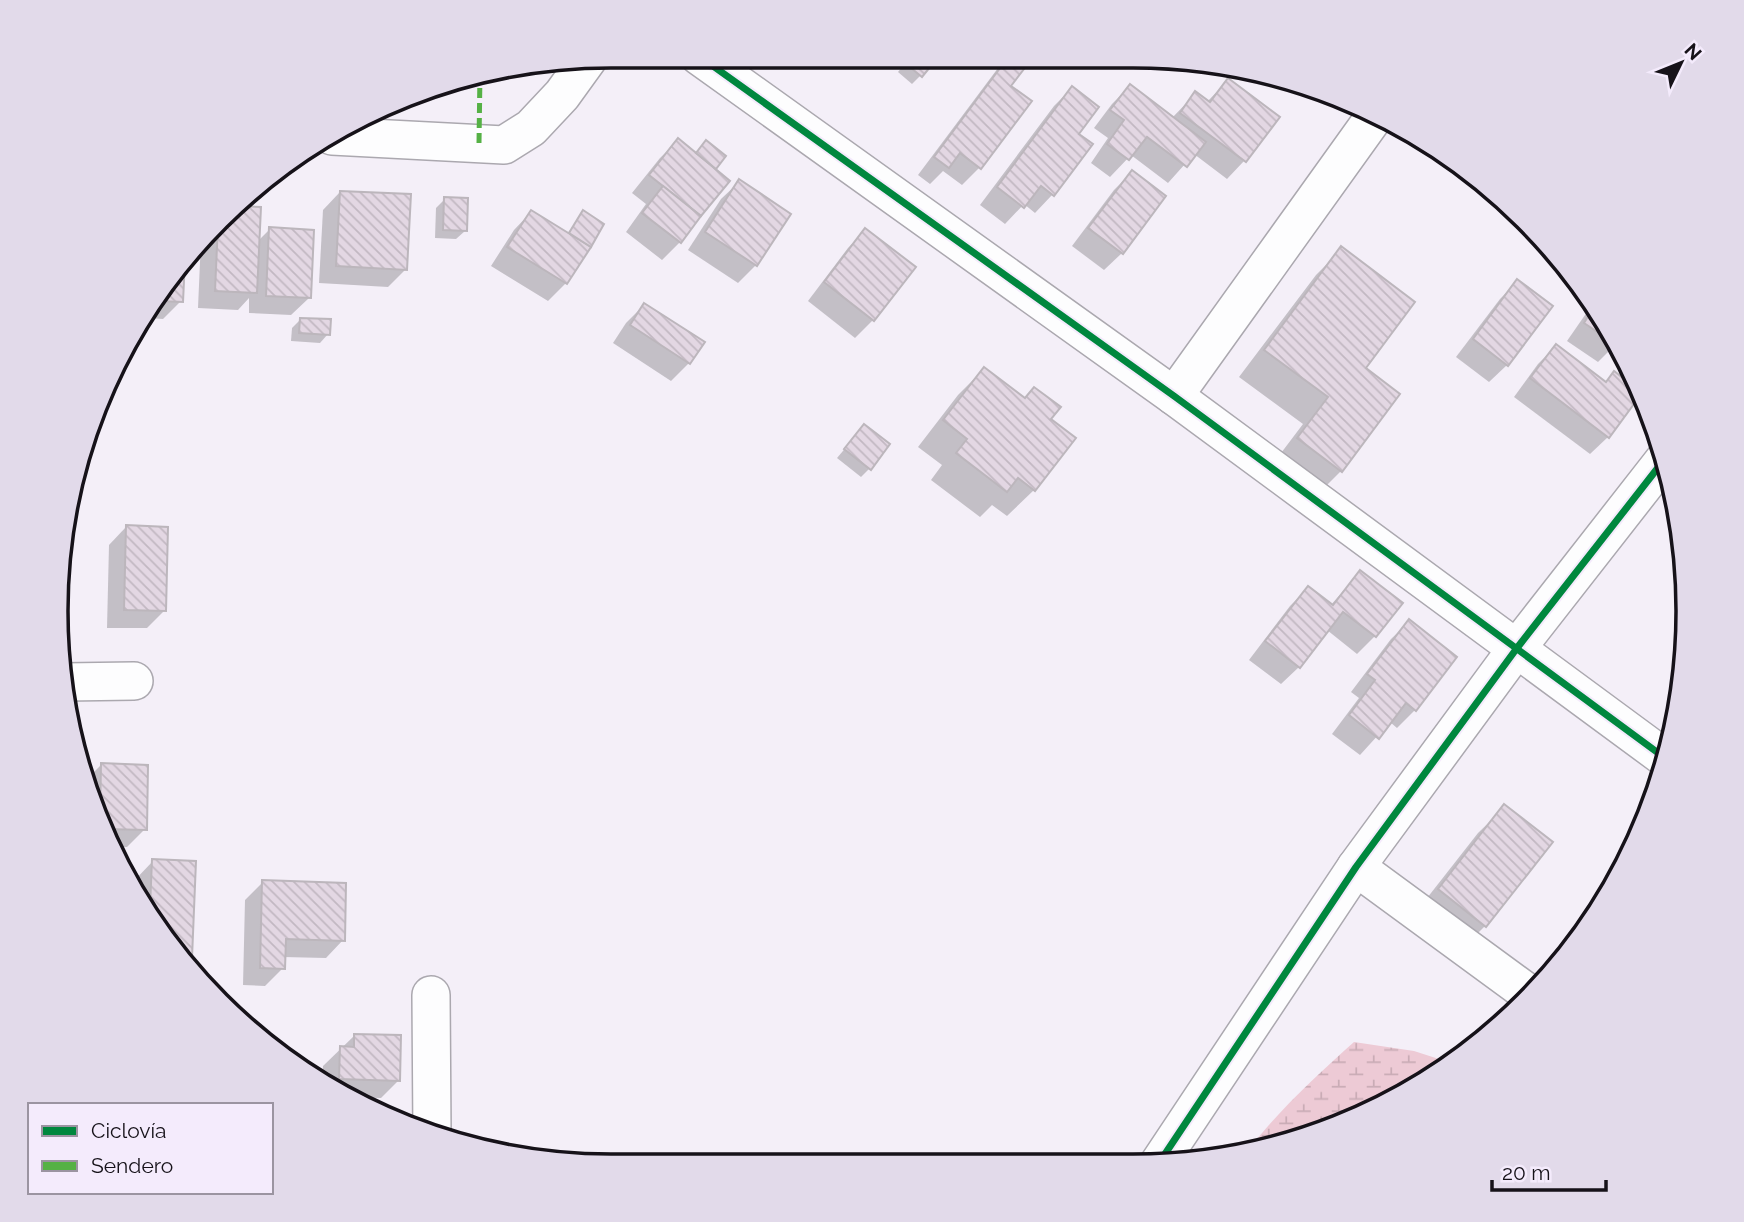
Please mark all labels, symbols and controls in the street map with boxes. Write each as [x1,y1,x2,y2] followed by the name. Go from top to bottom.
[1646,28,1716,98] north arrow
[1680,39,1706,64] text: N
[28,1103,273,1194] legend
[91,1118,167,1143] text: Ciclovía
[1492,1148,1606,1192] scale bar
[91,1153,173,1178] text: Sendero
[1502,1160,1550,1185] text: 20 m

